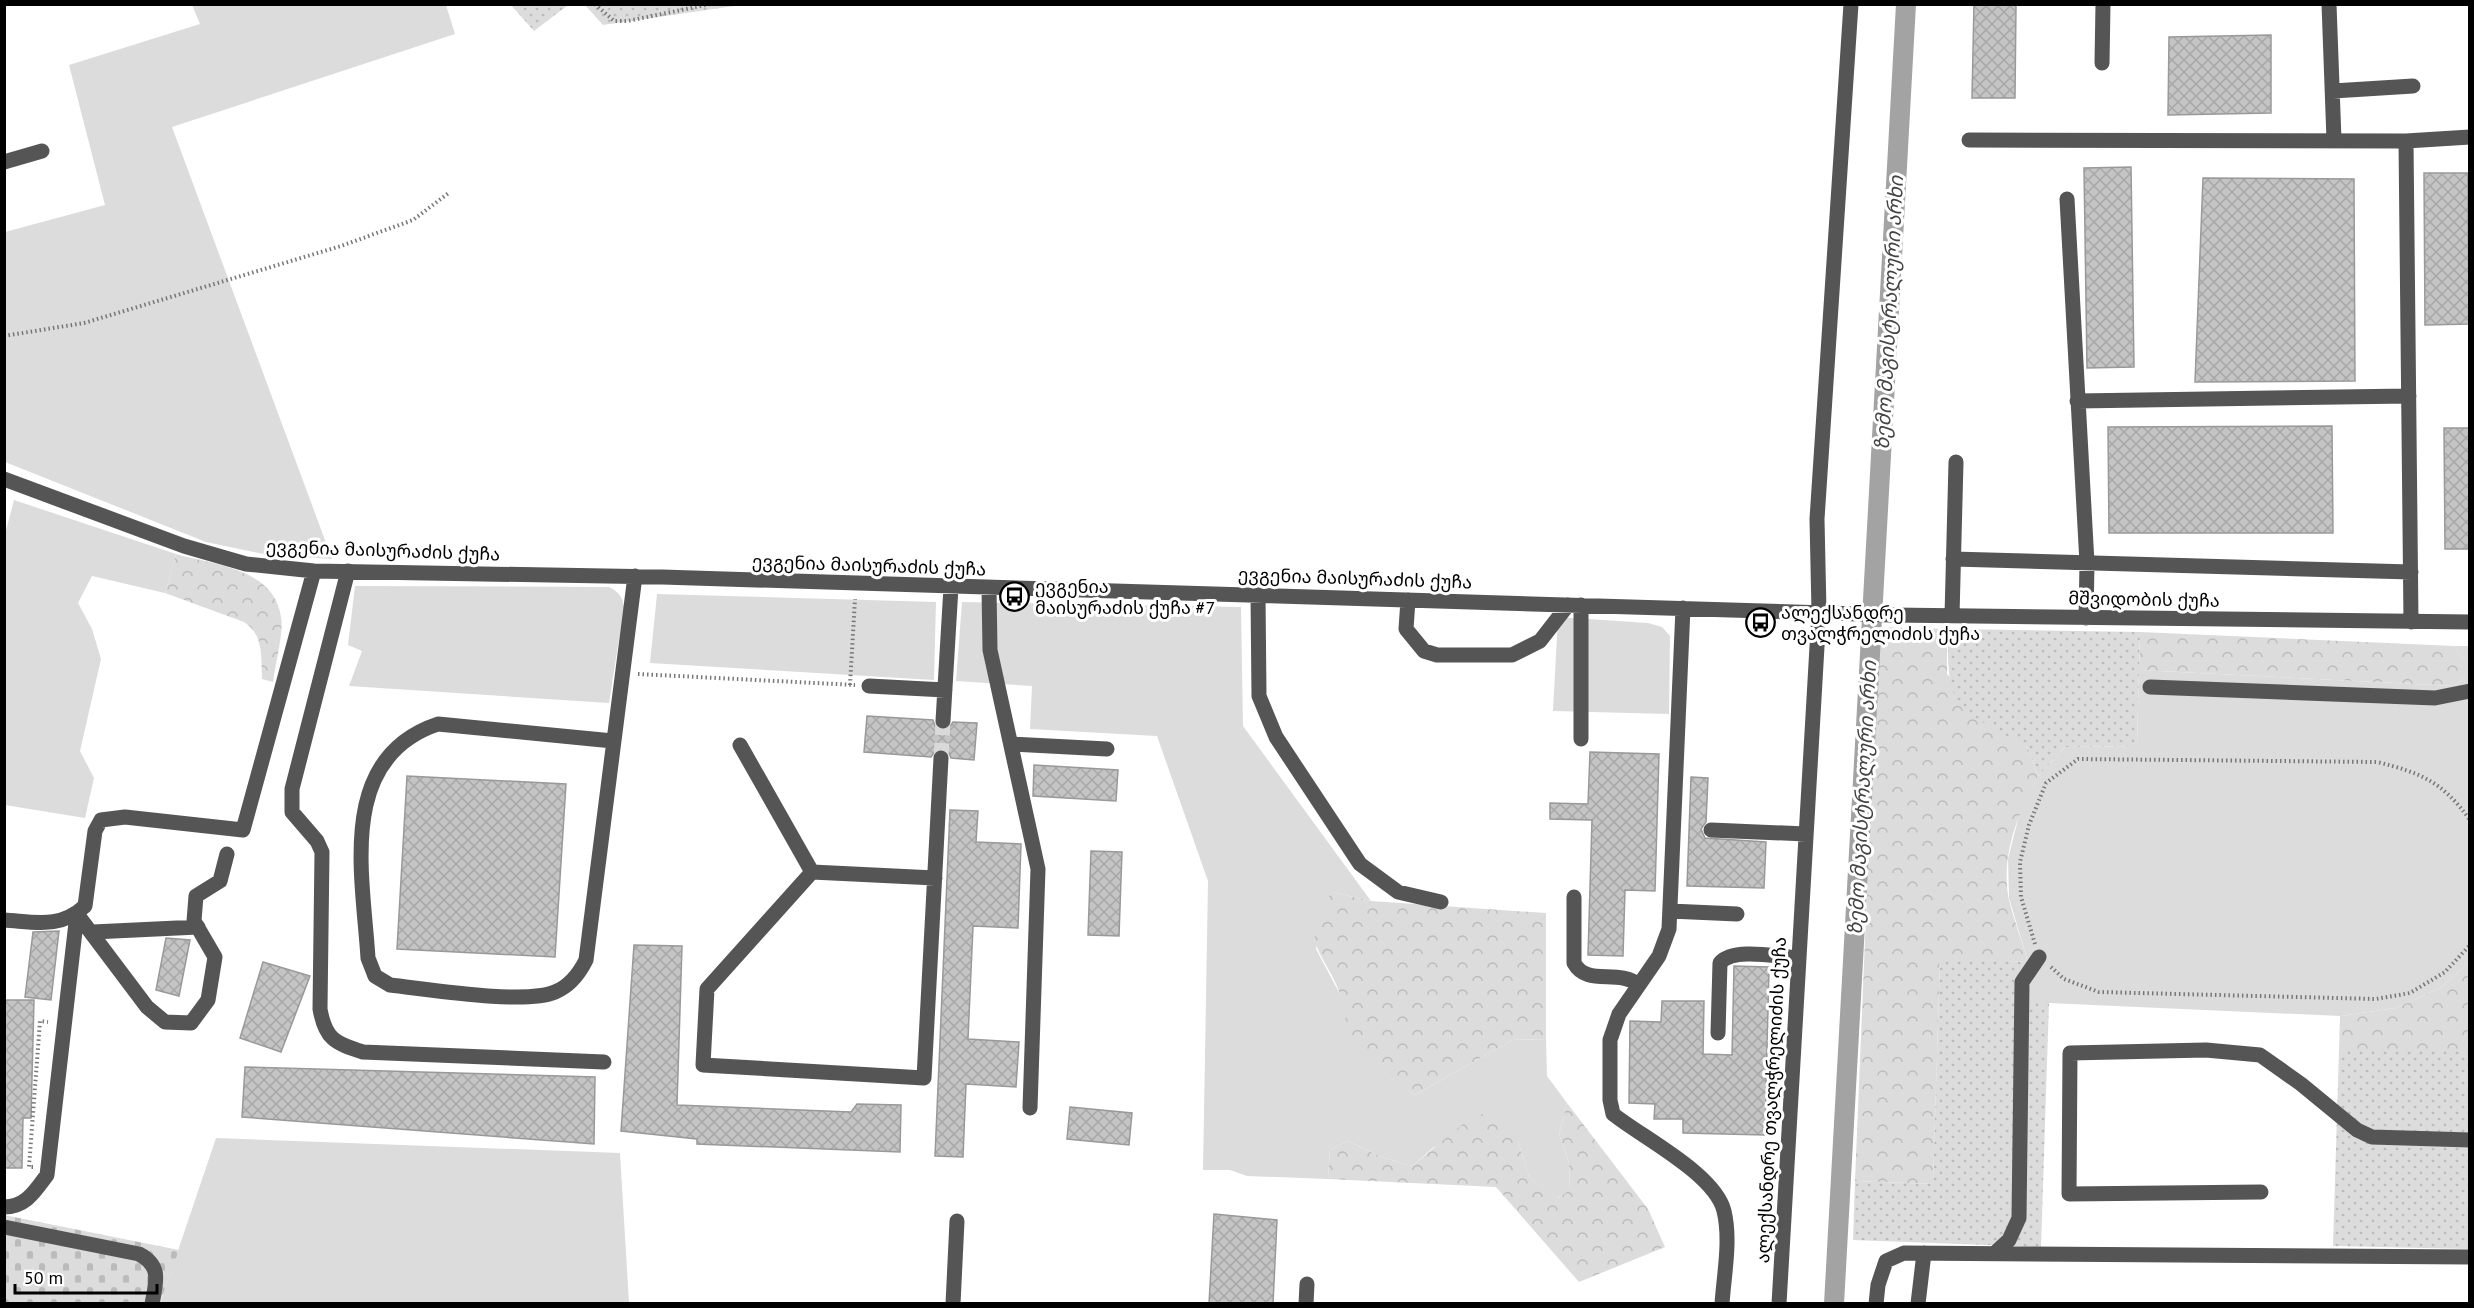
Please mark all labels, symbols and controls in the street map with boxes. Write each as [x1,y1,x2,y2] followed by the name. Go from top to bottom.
[1869,174,1909,451] water label: ზემო მაგისტრალური არხი
[266,534,500,566] street label: ევგენია მაისურაძის ქუჩა
[752,549,986,581] street label: ევგენია მაისურაძის ქუჩა
[1238,562,1472,594] street label: ევგენია მაისურაძის ქუჩა
[1035,575,1215,619] place label: ევგენია მაისურაძის ქუჩა #7
[998,580,1030,612] bus stop icon: ევგენია მაისურაძის ქუჩა #7
[2068,586,2220,612] street label: მშვიდობის ქუჩა
[1781,601,1980,645] place label: ალექსანდრე თვალჭრელიძის ქუჩა
[1744,606,1776,638] bus stop icon: ალექსანდრე თვალჭრელიძის ქუჩა
[1842,659,1882,936] water label: ზემო მაგისტრალური არხი
[1751,936,1791,1264] street label: ალექსანდრე თვალჭრელიძის ქუჩა
[15,1257,158,1295] scale bar
[24,1266,63,1289] text: 50 m

